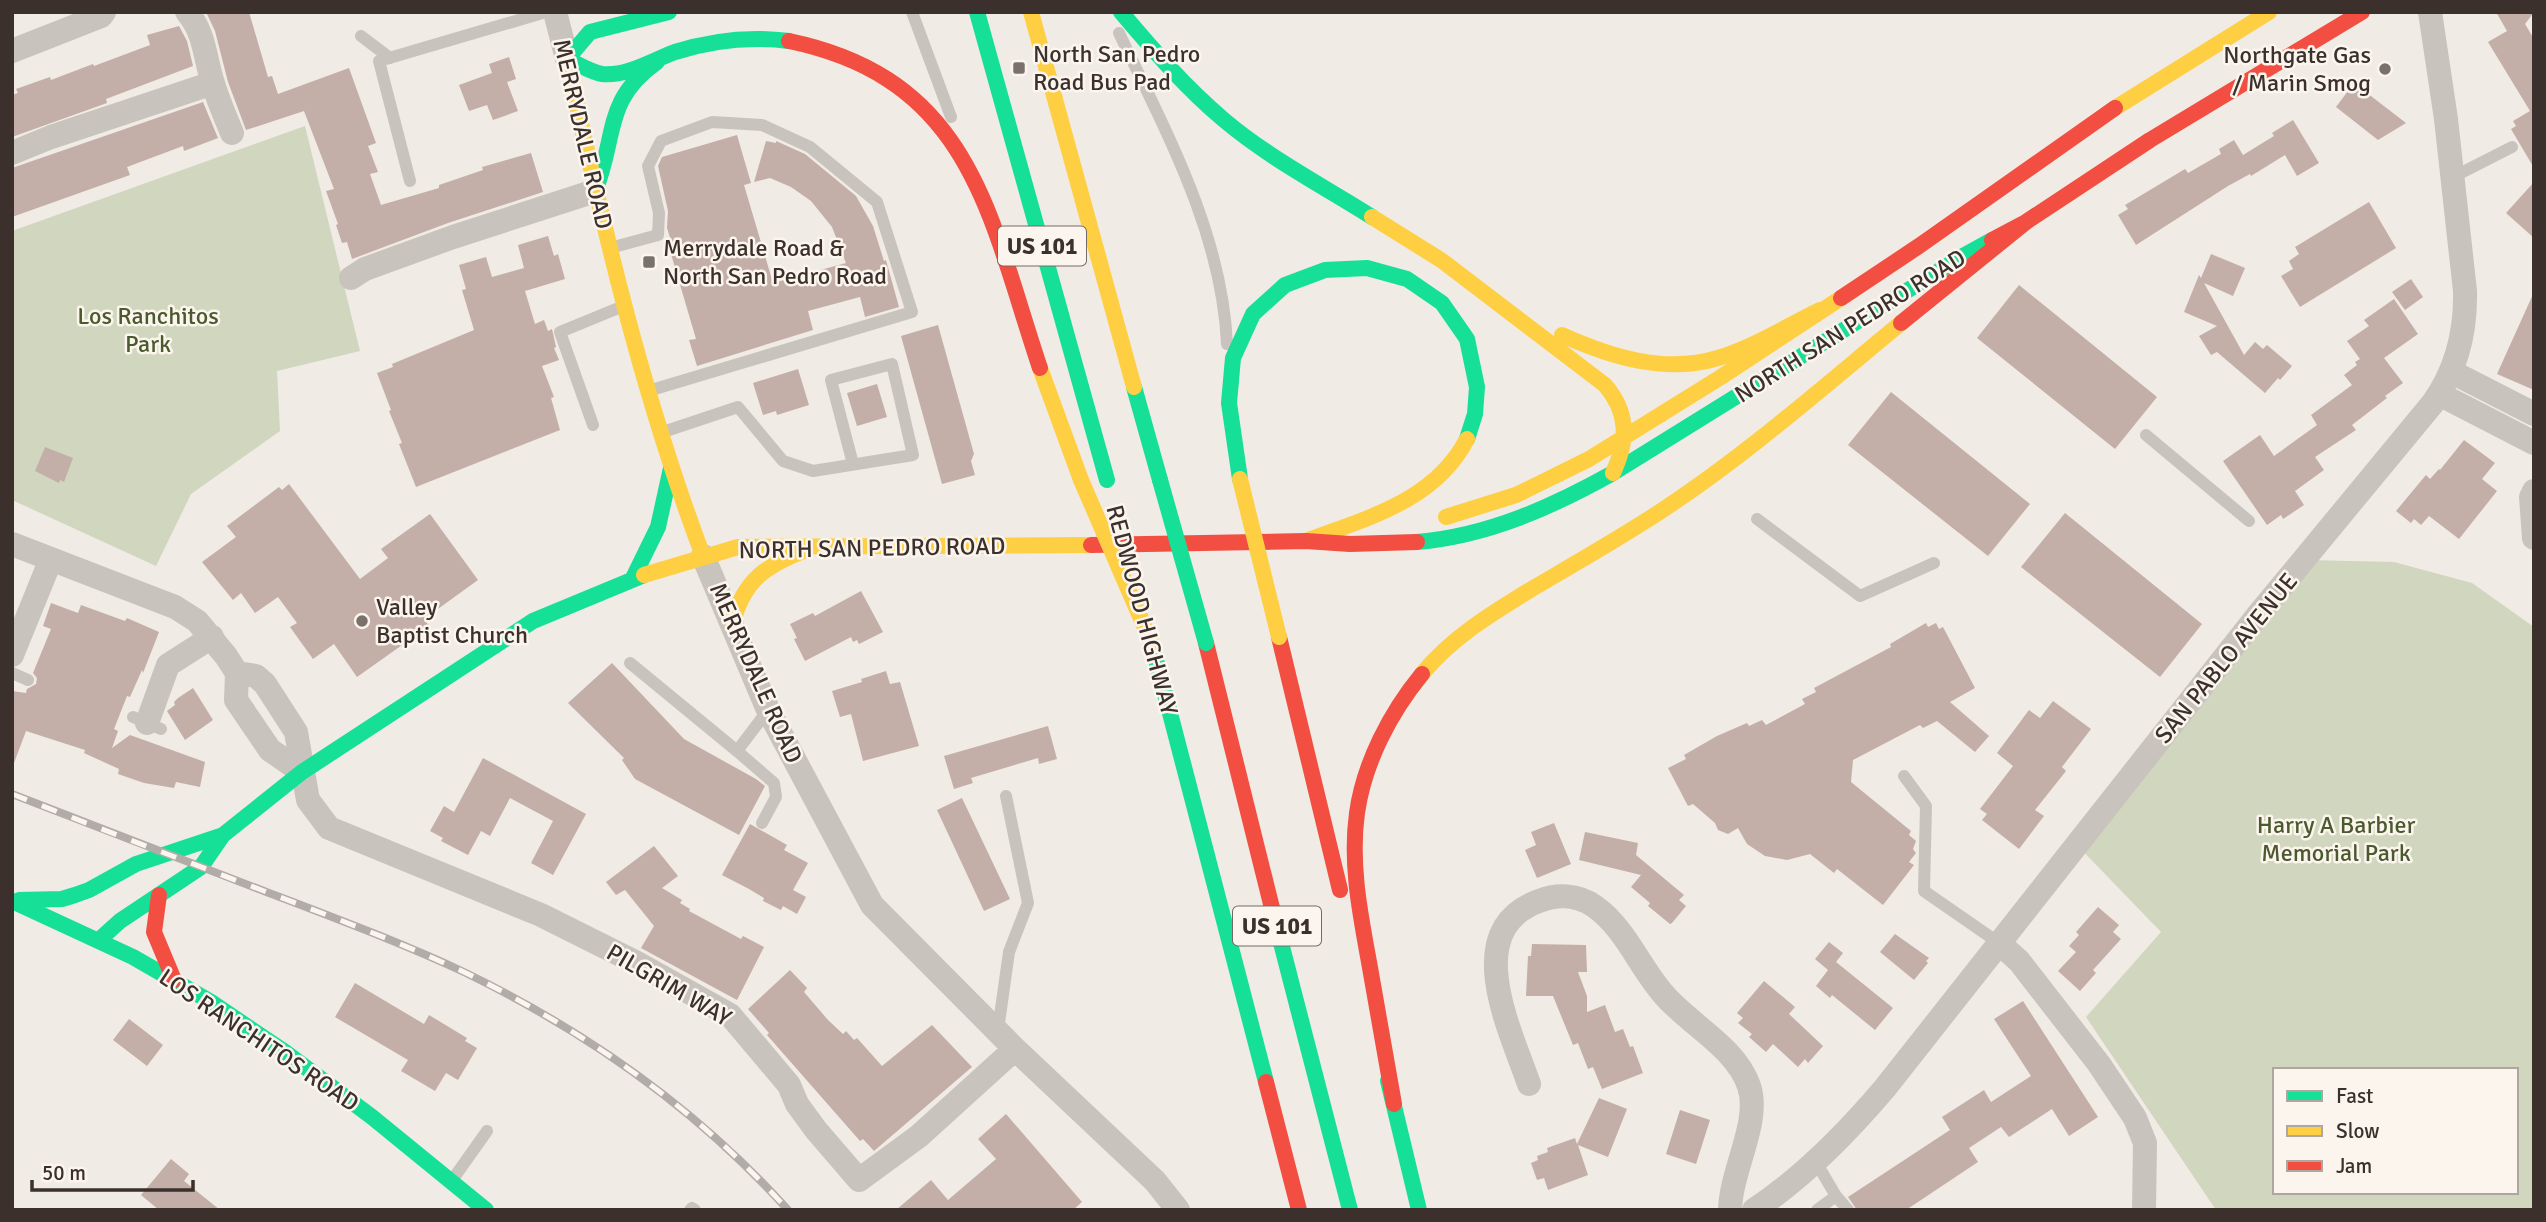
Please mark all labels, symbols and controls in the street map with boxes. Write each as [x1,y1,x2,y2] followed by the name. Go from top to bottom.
[547,36,619,232] street label: MERRYDALE ROAD
[1033,39,1200,97] place label: North San Pedro Road Bus Pad
[2223,40,2371,98] place label: Northgate Gas / Marin Smog
[1011,60,1027,76] marker: North San Pedro Road Bus Pad
[2377,61,2393,77] marker: Northgate Gas / Marin Smog
[998,227,1086,266] road number: US 101
[663,233,887,291] place label: Merrydale Road & North San Pedro Road
[1729,243,1971,409] street label: NORTH SAN PEDRO ROAD
[641,254,657,270] marker: Merrydale Road & North San Pedro Road
[77,301,219,359] park label: Los Ranchitos Park
[1100,502,1184,718] street label: REDWOOD HIGHWAY
[738,531,1006,565] street label: NORTH SAN PEDRO ROAD
[2148,567,2304,749] street label: SAN PABLO AVENUE
[703,578,809,768] street label: MERRYDALE ROAD
[376,592,528,650] place label: Valley Baptist Church
[354,613,370,629] marker: Valley Baptist Church
[2257,810,2415,868] park label: Harry A Barbier Memorial Park
[1233,906,1321,945] road number: US 101
[601,937,737,1033] street label: PILGRIM WAY
[153,962,365,1118] street label: LOS RANCHITOS ROAD
[2273,1068,2518,1194] legend
[2336,1083,2373,1109] text: Fast
[2336,1118,2380,1144] text: Slow
[32,1148,192,1192] scale bar
[2336,1153,2372,1179] text: Jam
[42,1160,86,1186] text: 50 m

